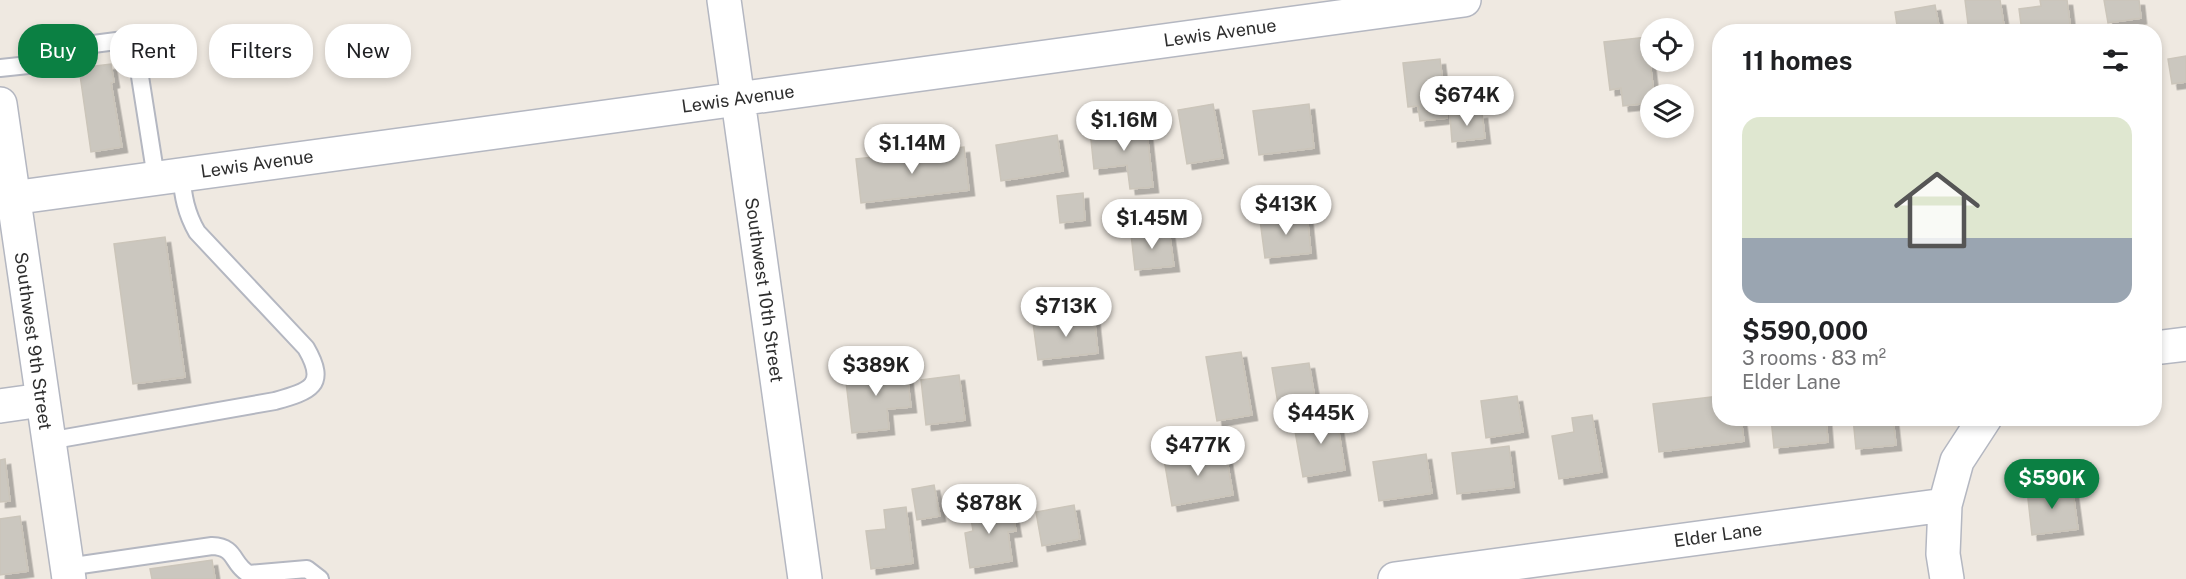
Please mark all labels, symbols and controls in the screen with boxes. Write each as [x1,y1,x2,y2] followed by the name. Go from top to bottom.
[1162,14,1278,51] street label: Lewis Avenue
[1640,18,1694,138] map controls
[1640,18,1694,72] button: locate
[18,24,98,78] chip: Buy
[110,24,197,78] chip: Rent
[209,24,313,78] chip: Filters
[325,24,411,78] chip: New
[2099,44,2132,77] icon: filters
[1742,45,1852,76] text: 11 homes
[1425,76,1509,127] pin: $674K
[680,80,796,117] street label: Lewis Avenue
[1434,83,1500,107] text: $674K
[1640,84,1694,138] button: layers
[1075,101,1173,152] pin: $1.16M
[1090,108,1158,132] text: $1.16M
[863,124,961,175] pin: $1.14M
[878,131,946,155] text: $1.14M
[199,145,315,182] street label: Lewis Avenue
[1883,156,1991,264] icon: home
[1244,185,1328,236] pin: $413K
[1255,192,1317,216] text: $413K
[741,196,788,384] street label: Southwest 10th Street
[1103,199,1201,250] pin: $1.45M
[1116,206,1188,230] text: $1.45M
[11,251,56,431] street label: Southwest 9th Street
[1024,287,1108,338] pin: $713K
[1035,294,1097,318] text: $713K
[1742,315,1868,346] text: $590,000
[834,346,918,397] pin: $389K
[1742,346,1886,370] text: 3 rooms · 83 m²
[842,353,910,377] text: $389K
[1742,370,1841,394] text: Elder Lane
[1279,394,1363,445] pin: $445K
[1287,401,1355,425] text: $445K
[1156,426,1240,477] pin: $477K
[1165,433,1231,457] text: $477K
[2010,459,2094,510] pin: $590K
[2018,466,2086,490] text: $590K
[947,484,1031,535] pin: $878K
[956,491,1022,515] text: $878K
[1672,518,1763,551] street label: Elder Lane

